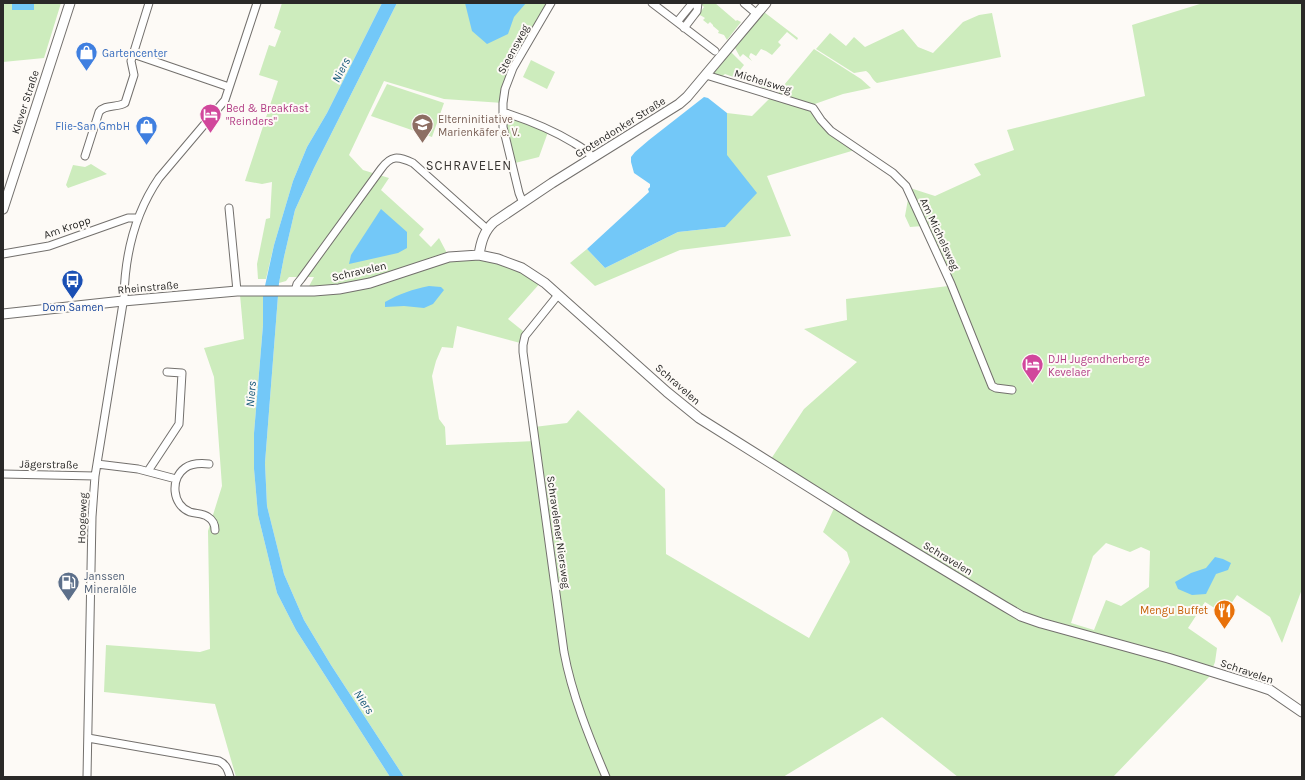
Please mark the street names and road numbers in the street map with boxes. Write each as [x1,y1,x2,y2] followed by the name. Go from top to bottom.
[495,22,532,76] street label: Steensweg
[733,67,794,97] street label: Michelsweg
[9,68,42,136] street label: Klever Straße
[573,94,668,161] street label: Grotendonker Straße
[917,196,962,273] street label: Am Michelsweg
[42,213,92,242] street label: Am Kropp
[331,259,388,284] street label: Schravelen
[117,278,179,297] street label: Rheinstraße
[652,361,703,408] street label: Schravelen
[20,457,79,472] street label: Jägerstraße
[544,475,573,590] street label: Schravelener Niersweg
[75,491,90,544] street label: Hoogeweg
[921,539,975,578] street label: Schravelen
[1218,656,1275,687] street label: Schravelen

